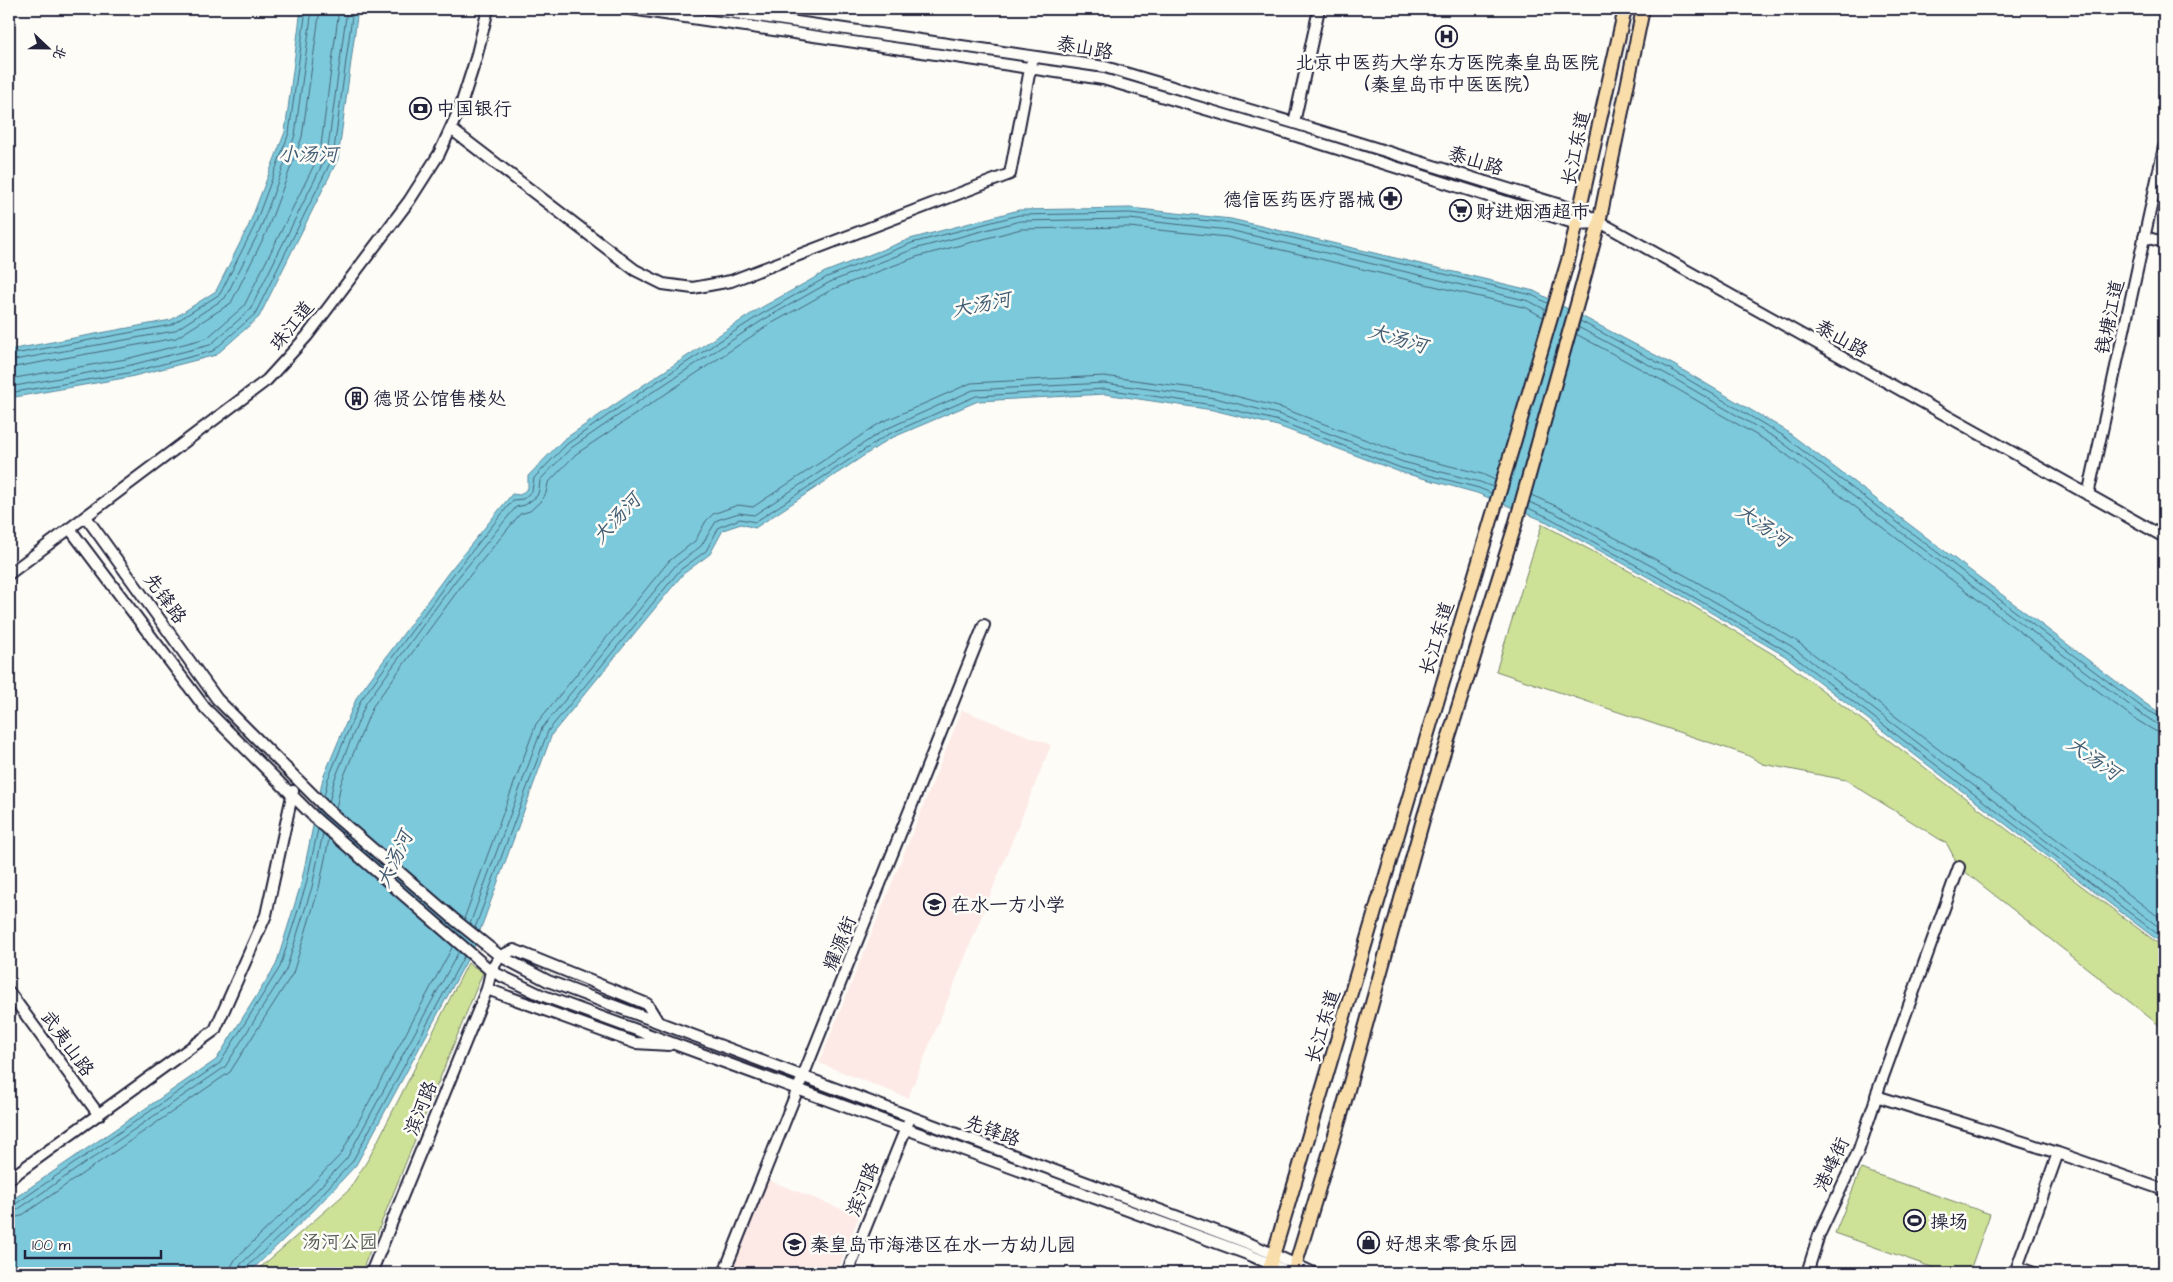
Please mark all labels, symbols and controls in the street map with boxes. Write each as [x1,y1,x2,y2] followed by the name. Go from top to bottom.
[22,22,72,72] north arrow
[1435,24,1459,48] hospital icon: 北京中医药大学东方医院秦皇岛医院 (秦皇岛市中医医院)
[1054,30,1115,67] street label: 泰山路
[47,42,71,63] text: 北
[1295,50,1599,99] place label: 北京中医药大学东方医院秦皇岛医院 (秦皇岛市中医医院)
[408,96,432,120] bank icon: 中国银行
[436,96,512,123] place label: 中国银行
[1555,108,1598,188] street label: 长江东道
[1444,140,1507,183] street label: 泰山路
[278,141,341,169] water label: 小汤河
[1223,187,1375,214] place label: 德信医药医疗器械
[1379,187,1403,211] pharmacy icon: 德信医药医疗器械
[1448,199,1472,223] supermarket icon: 财进烟酒超市
[1476,199,1590,226] place label: 财进烟酒超市
[2089,277,2132,357] street label: 钱塘江道
[949,285,1016,324] water label: 大汤河
[264,295,321,357] street label: 珠江道
[1810,314,1873,365] street label: 泰山路
[1365,317,1433,362] water label: 大汤河
[345,386,369,410] building icon: 德贤公馆售楼处
[373,386,506,413] place label: 德贤公馆售楼处
[586,485,649,550] water label: 大汤河
[1730,497,1797,556] water label: 大汤河
[137,568,192,630] street label: 先锋路
[1413,598,1461,679] street label: 长江东道
[2061,730,2128,789] water label: 大汤河
[370,824,422,893] water label: 大汤河
[923,892,947,916] school or university icon: 在水一方小学
[951,892,1065,919] place label: 在水一方小学
[817,912,864,975] street label: 耀源街
[1299,986,1347,1067] street label: 长江东道
[34,1005,100,1083] street label: 武夷山路
[398,1077,445,1140] street label: 滨河路
[961,1109,1024,1154] street label: 先锋路
[1808,1133,1857,1196] street label: 港峰街
[840,1158,887,1221] street label: 滨河路
[1902,1209,1926,1233] sports icon: 操场
[1930,1209,1968,1236] place label: 操场
[25,1227,161,1259] scale bar
[302,1229,378,1256] park label: 汤河公园
[1357,1231,1381,1255] shop icon: 好想来零食乐园
[1385,1231,1518,1258] place label: 好想来零食乐园
[782,1232,806,1256] school or university icon: 秦皇岛市海港区在水一方幼儿园
[810,1232,1076,1259] place label: 秦皇岛市海港区在水一方幼儿园
[32,1235,71,1256] text: 100 m

